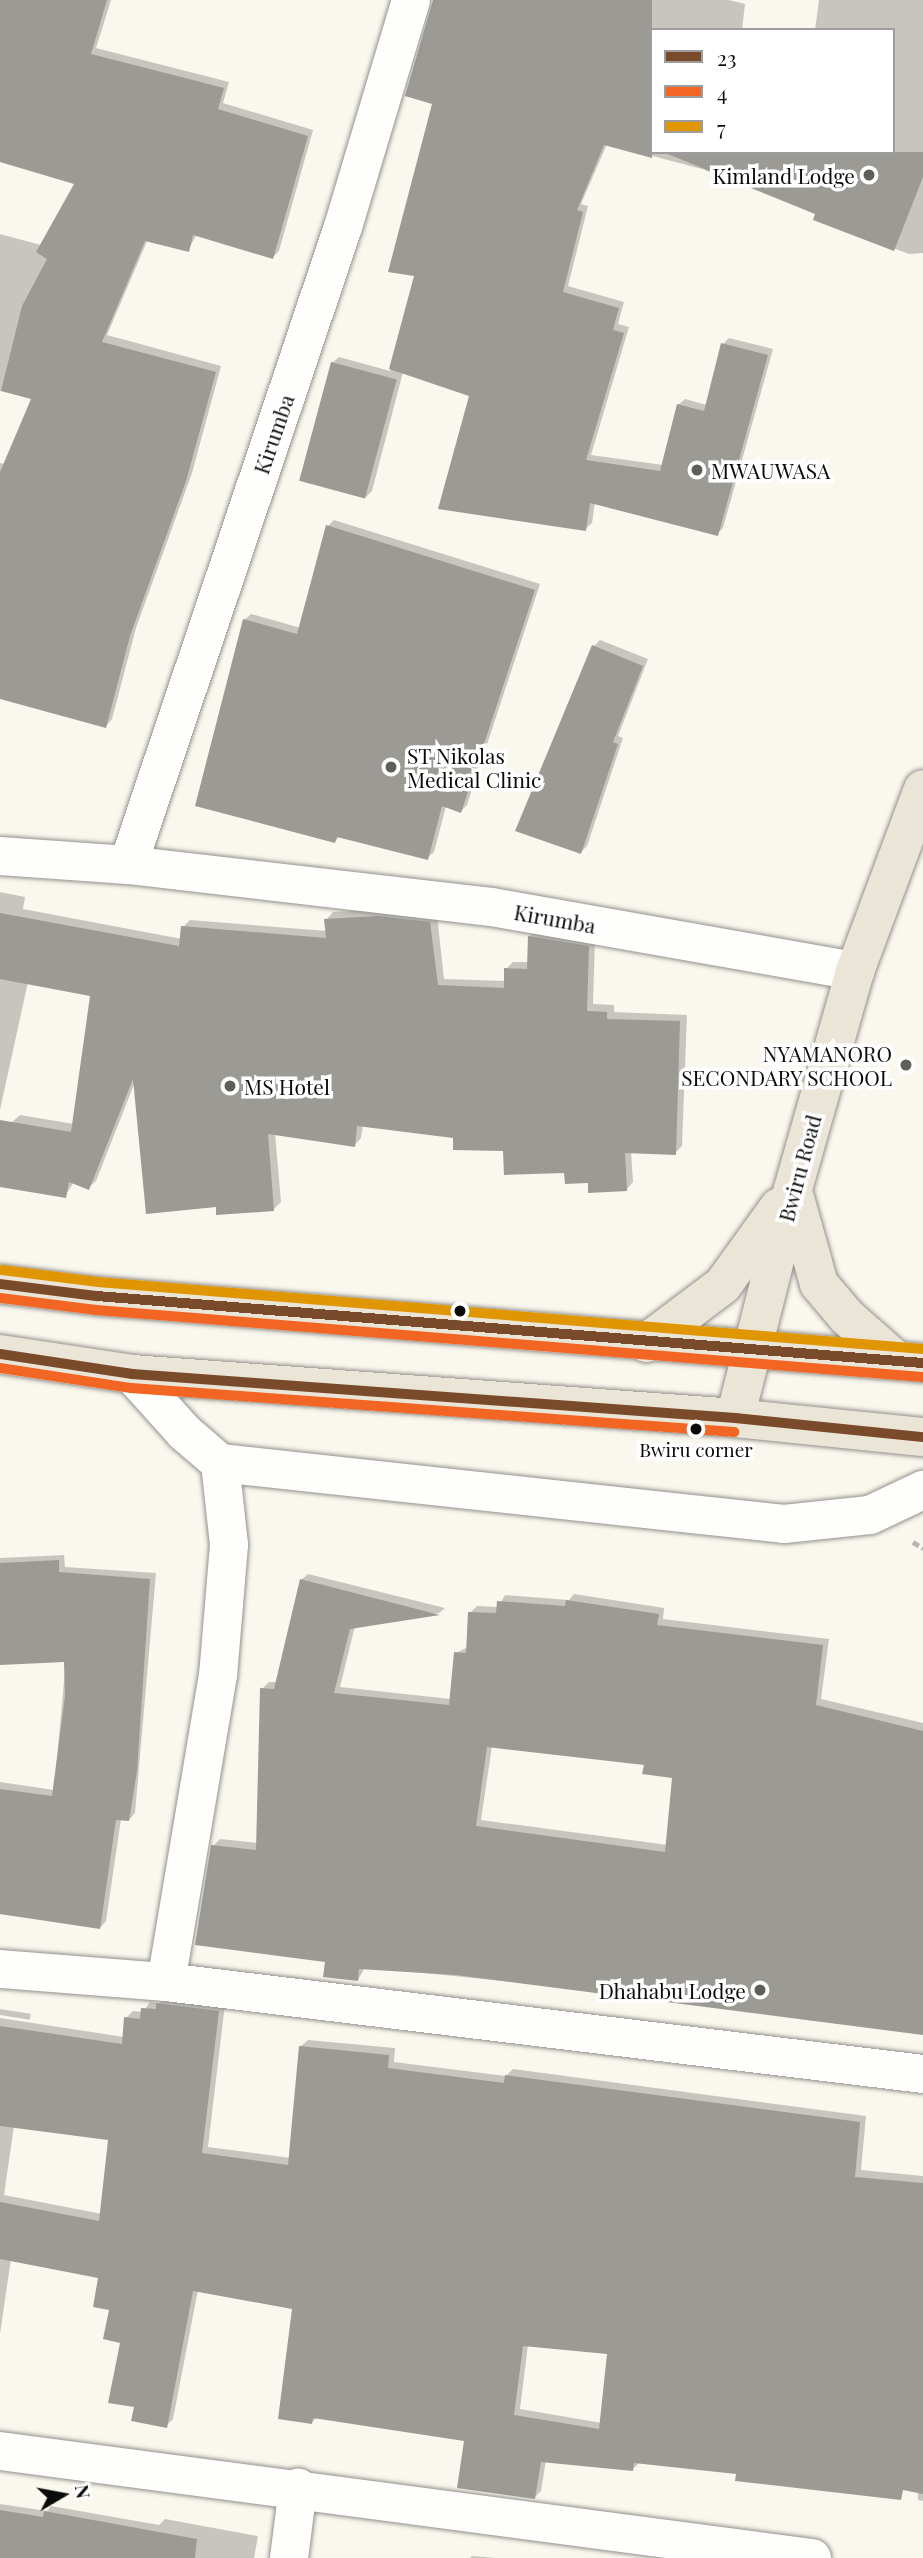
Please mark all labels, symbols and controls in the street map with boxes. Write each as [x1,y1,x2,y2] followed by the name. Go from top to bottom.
[650,28,895,154] legend
[717,43,737,71] text: 23
[717,78,727,106] text: 4
[717,113,726,141] text: 7
[712,162,855,188] place label: Kimland Lodge
[861,167,877,183] marker: Kimland Lodge
[248,391,298,477] street label: Kirumba
[711,457,830,483] place label: MWAUWASA
[689,462,705,478] marker: MWAUWASA
[407,742,541,792] place label: ST Nikolas Medical Clinic
[381,757,401,777] marker: ST Nikolas Medical Clinic
[512,898,598,938] street label: Kirumba
[681,1040,892,1090] place label: NYAMANORO SECONDARY SCHOOL
[898,1057,914,1073] marker: NYAMANORO SECONDARY SCHOOL
[244,1073,330,1099] place label: MS Hotel
[222,1078,238,1094] marker: MS Hotel
[773,1112,825,1224] street label: Bwiru Road
[453,1304,467,1318] unlabelled marker
[689,1422,703,1436] marker: Bwiru corner
[639,1439,753,1461] place label: Bwiru corner
[599,1977,746,2003] place label: Dhahabu Lodge
[752,1982,768,1998] marker: Dhahabu Lodge
[28,2460,98,2530] north arrow
[70,2482,98,2500] text: N

